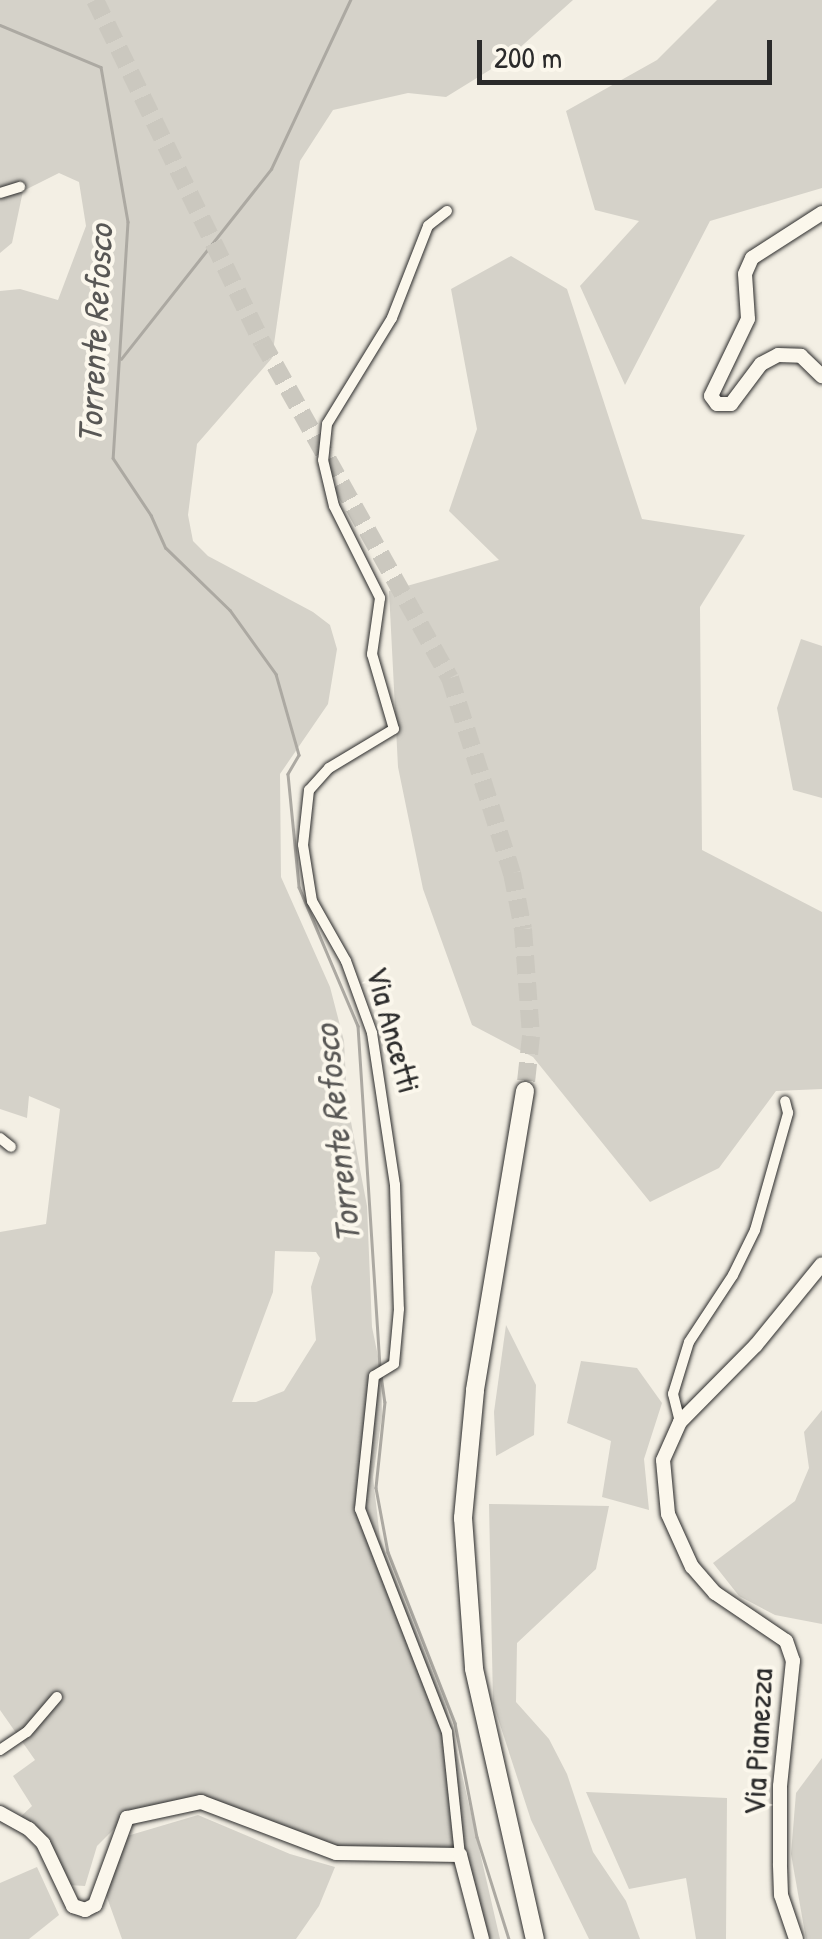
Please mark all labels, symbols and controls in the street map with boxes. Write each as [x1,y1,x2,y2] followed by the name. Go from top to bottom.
[482,20,777,82] scale bar
[494,37,562,77] text: 200 m
[68,224,122,444] water label: Torrente Refosco
[358,963,428,1097] street label: Via Ancetti
[305,1023,369,1245] water label: Torrente Refosco
[735,1667,781,1817] street label: Via Pianezza

